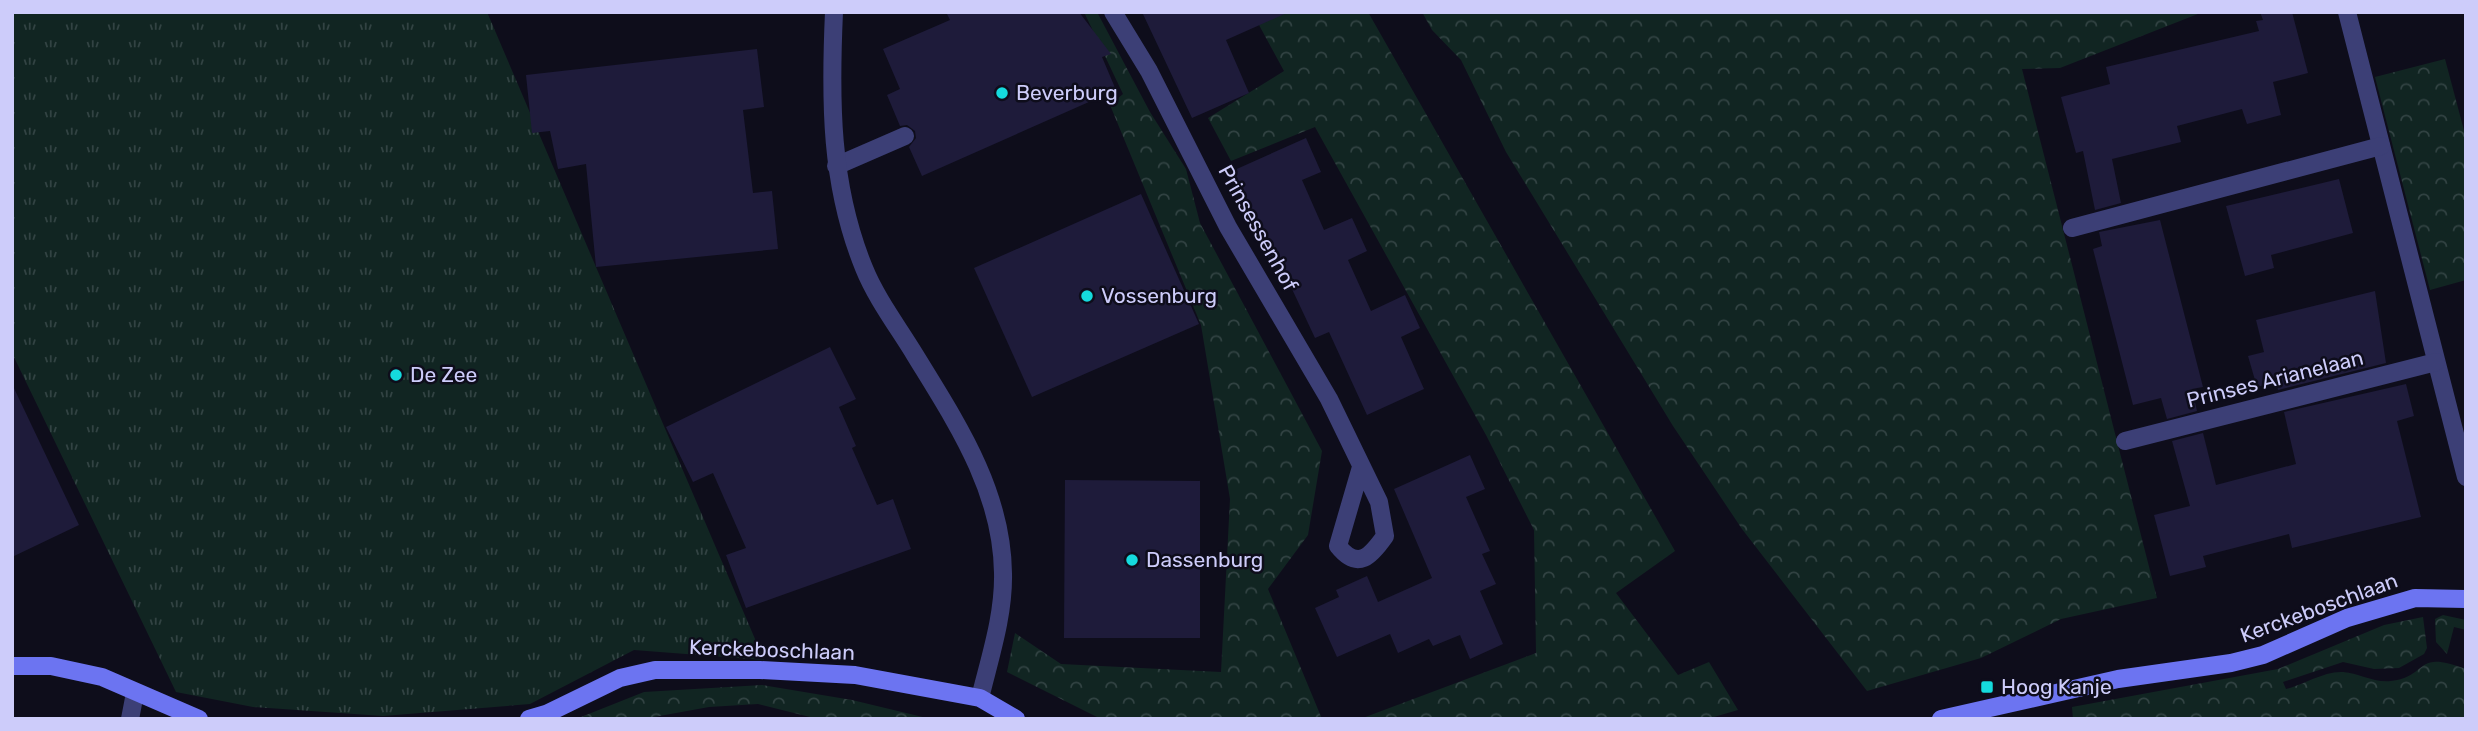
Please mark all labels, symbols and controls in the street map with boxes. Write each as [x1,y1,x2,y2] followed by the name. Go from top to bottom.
[1016,80,1118,105] place label: Beverburg
[994,85,1010,101] marker: Beverburg
[1213,160,1303,295] street label: Prinsessenhof
[1101,283,1217,308] place label: Vossenburg
[1079,288,1095,304] marker: Vossenburg
[2184,344,2366,413] street label: Prinses Arianelaan
[410,362,477,387] place label: De Zee
[388,367,404,383] marker: De Zee
[1146,547,1263,572] place label: Dassenburg
[1124,552,1140,568] marker: Dassenburg
[2237,567,2401,648] street label: Kerckeboschlaan
[689,634,855,665] street label: Kerckeboschlaan
[2001,674,2112,699] place label: Hoog Kanje
[1979,679,1995,695] marker: Hoog Kanje

